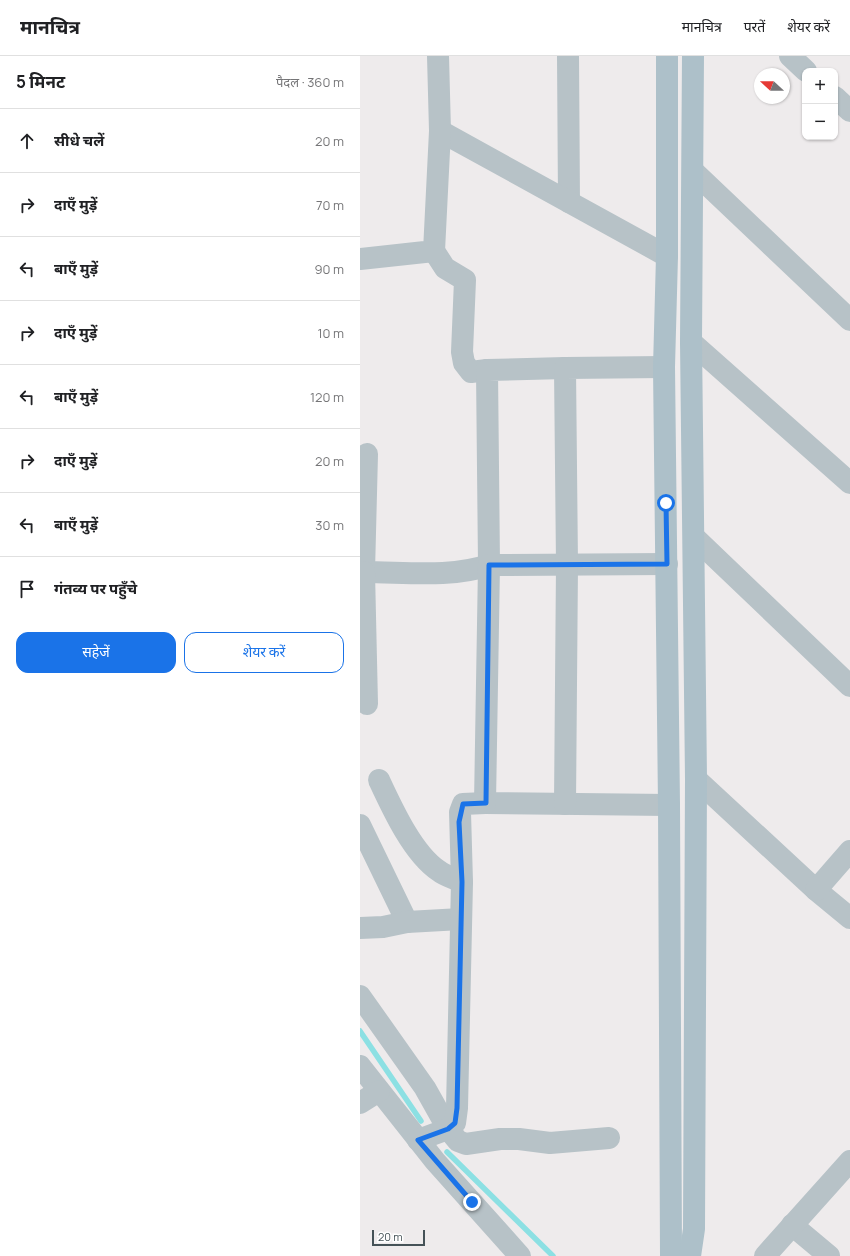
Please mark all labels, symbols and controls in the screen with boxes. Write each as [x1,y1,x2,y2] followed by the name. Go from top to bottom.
[20,14,80,40] text: मानचित्र
[682,17,722,36] text: मानचित्र
[744,17,765,36] text: परतें
[787,17,830,36] text: शेयर करें
[754,68,790,104] north arrow
[802,68,838,140] map controls
[802,68,838,104] button: +
[16,70,65,93] text: 5 मिनट
[276,73,344,91] text: पैदल · 360 m
[802,104,838,140] button: −
[16,130,38,152] icon: ahead
[54,130,104,151] text: सीधे चलें
[315,132,344,150] text: 20 m
[16,194,38,216] icon: right
[54,194,97,215] text: दाएँ मुड़ें
[316,196,344,214] text: 70 m
[16,258,38,280] icon: left
[54,258,98,279] text: बाएँ मुड़ें
[314,260,344,278] text: 90 m
[16,322,38,344] icon: right
[54,322,97,343] text: दाएँ मुड़ें
[317,324,344,342] text: 10 m
[16,386,38,408] icon: left
[54,386,98,407] text: बाएँ मुड़ें
[310,388,344,406] text: 120 m
[16,450,38,472] icon: right
[54,450,97,471] text: दाएँ मुड़ें
[315,452,344,470] text: 20 m
[657,494,675,512] route start
[16,514,38,536] icon: left
[54,514,98,535] text: बाएँ मुड़ें
[315,516,344,534] text: 30 m
[16,578,38,600] icon: arrive
[54,578,137,599] text: गंतव्य पर पहुँचे
[16,632,176,673] button: सहेजें
[184,632,344,673] button: शेयर करें
[463,1193,481,1211] route end
[372,1228,425,1247] scale bar
[378,1229,403,1244] text: 20 m

